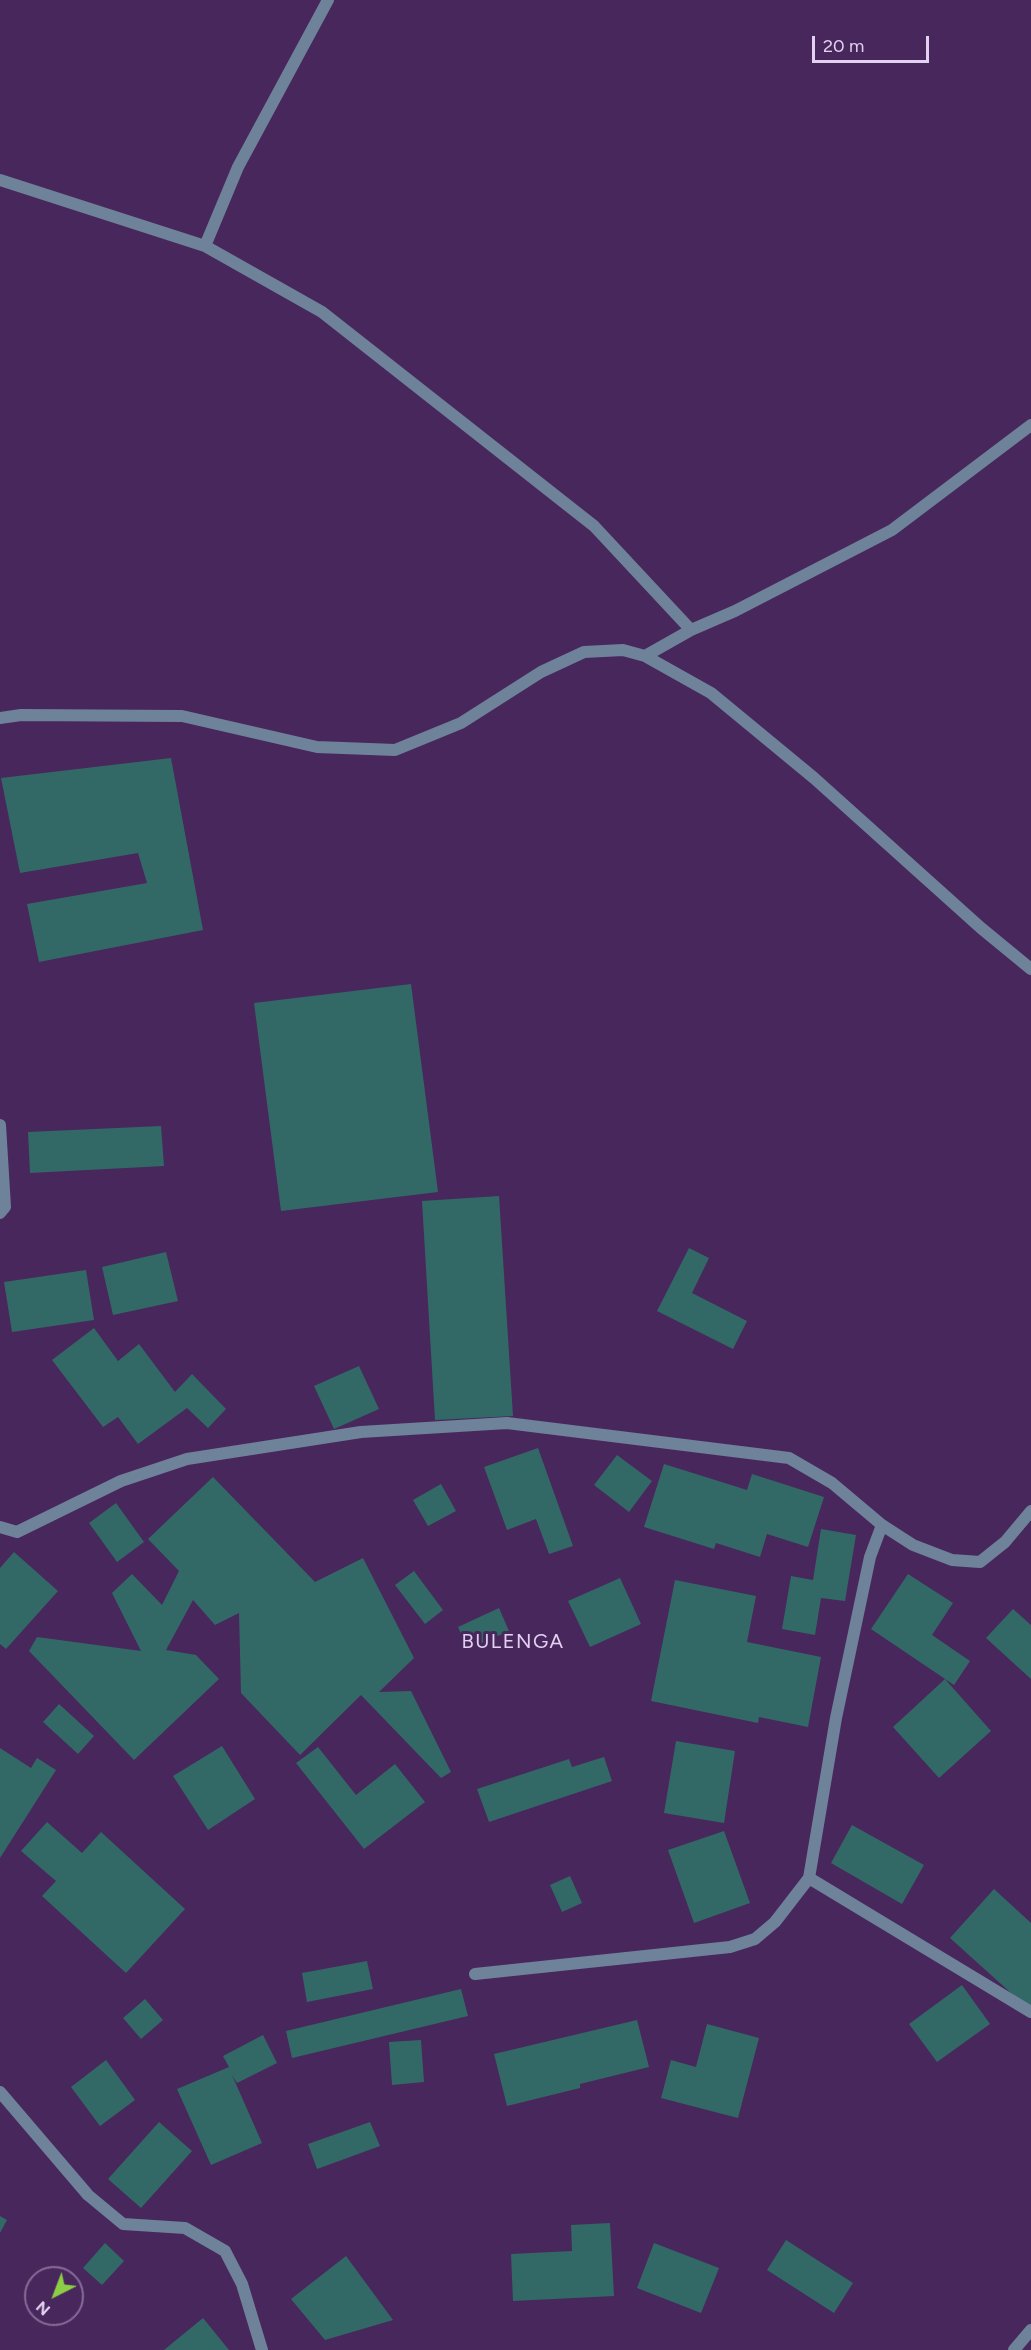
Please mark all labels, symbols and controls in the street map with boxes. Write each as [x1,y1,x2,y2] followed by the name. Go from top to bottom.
[815,24,932,62] scale bar
[823,35,864,57] text: 20 m
[461,1630,565,1654] district label: BULENGA
[24,2266,84,2326] north arrow
[32,2297,54,2319] text: N

